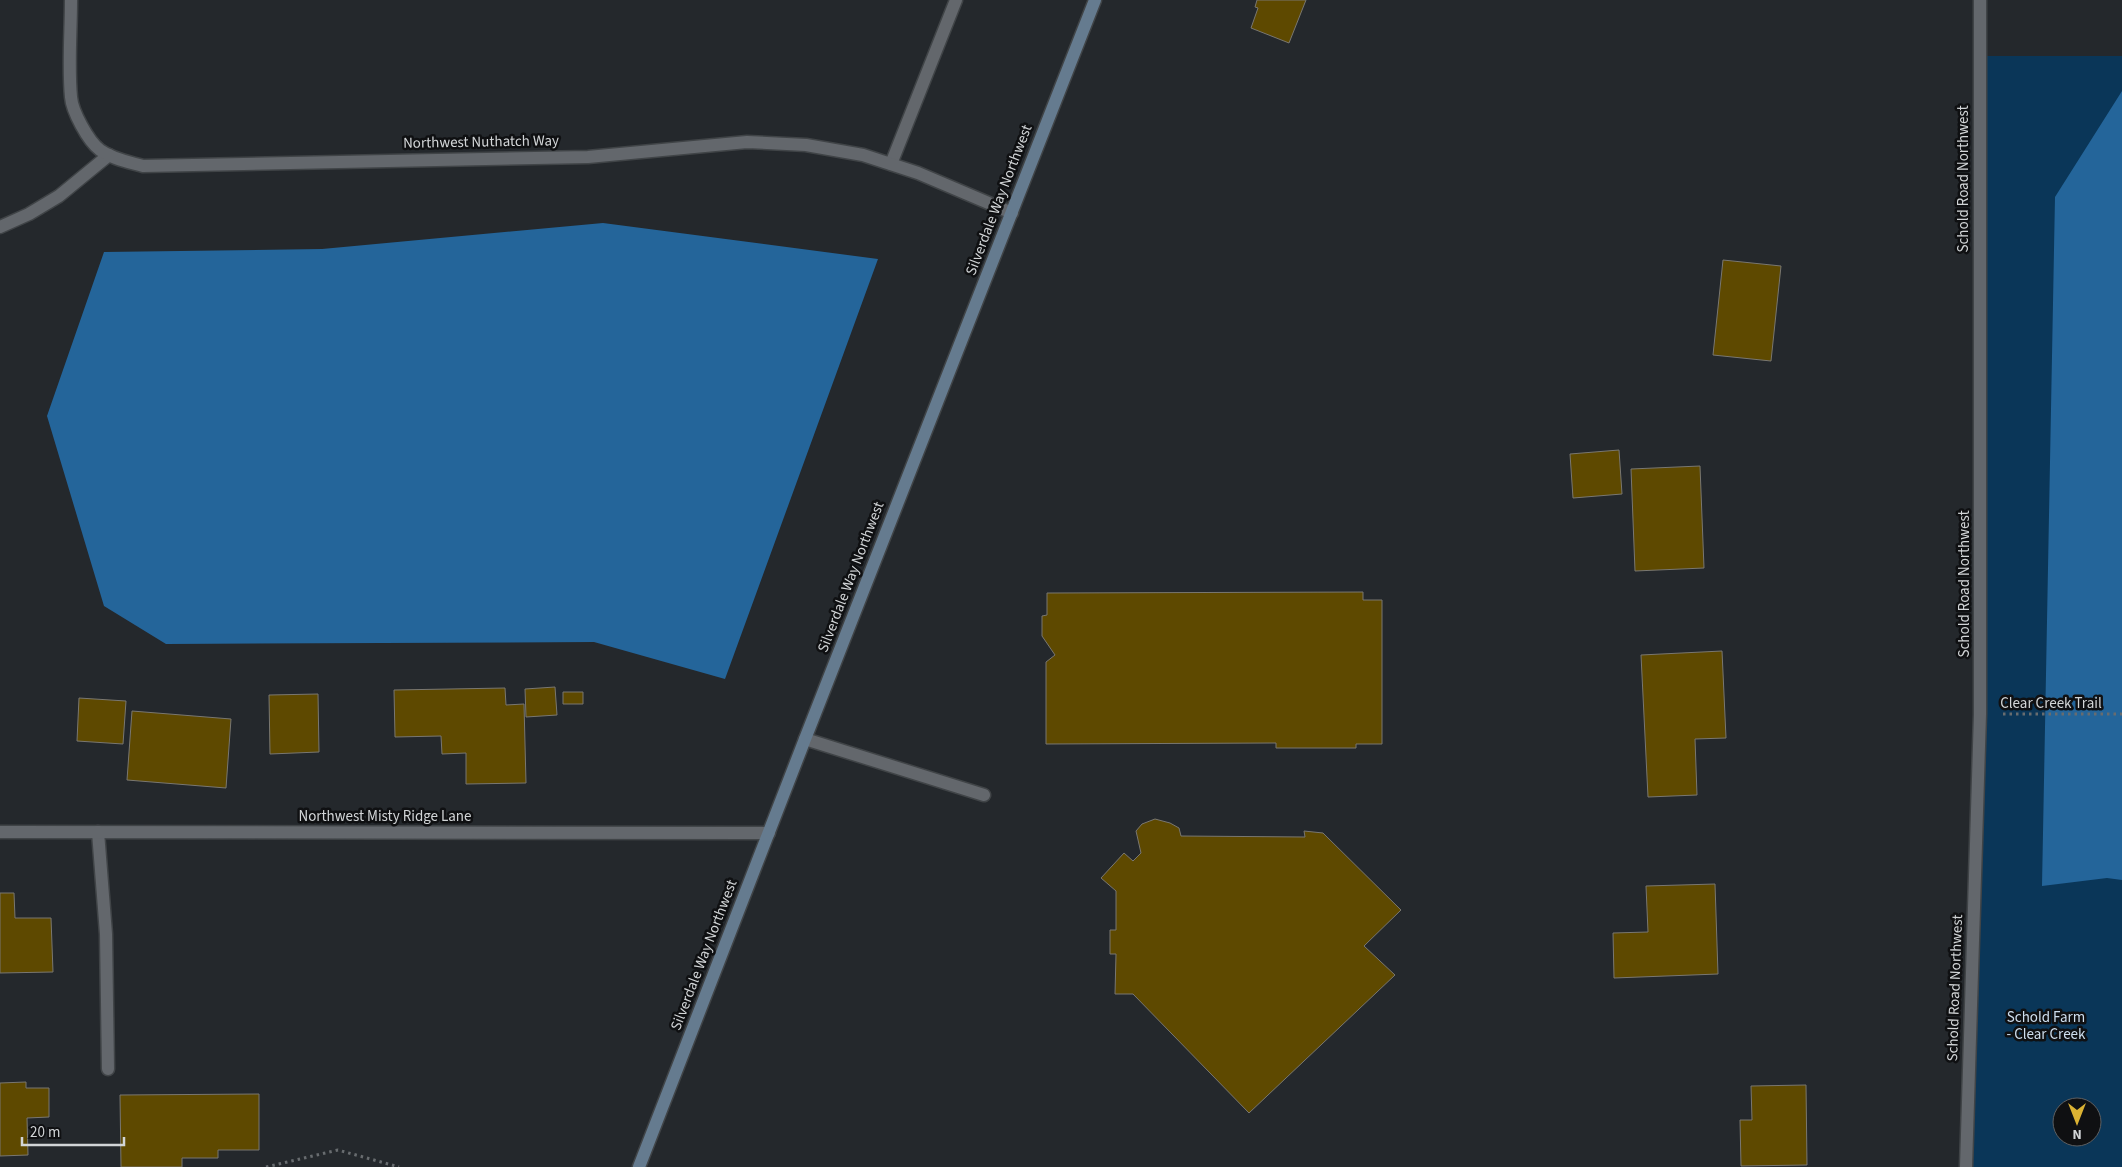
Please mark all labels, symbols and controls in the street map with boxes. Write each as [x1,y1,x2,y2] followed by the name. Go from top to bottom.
[1953,106,1974,252] street label: Schold Road Northwest
[961,122,1037,278] street label: Silverdale Way Northwest
[403,130,559,154] street label: Northwest Nuthatch Way
[813,499,889,655] street label: Silverdale Way Northwest
[1954,511,1975,657] street label: Schold Road Northwest
[2000,693,2102,714] street label: Clear Creek Trail
[299,806,472,827] street label: Northwest Misty Ridge Lane
[666,877,742,1033] street label: Silverdale Way Northwest
[1942,914,1968,1062] street label: Schold Road Northwest
[2007,1007,2086,1045] park label: Schold Farm - Clear Creek
[2052,1097,2102,1147] north arrow
[22,1114,125,1146] scale bar
[30,1122,60,1143] text: 20 m
[2072,1124,2082,1144] text: N

